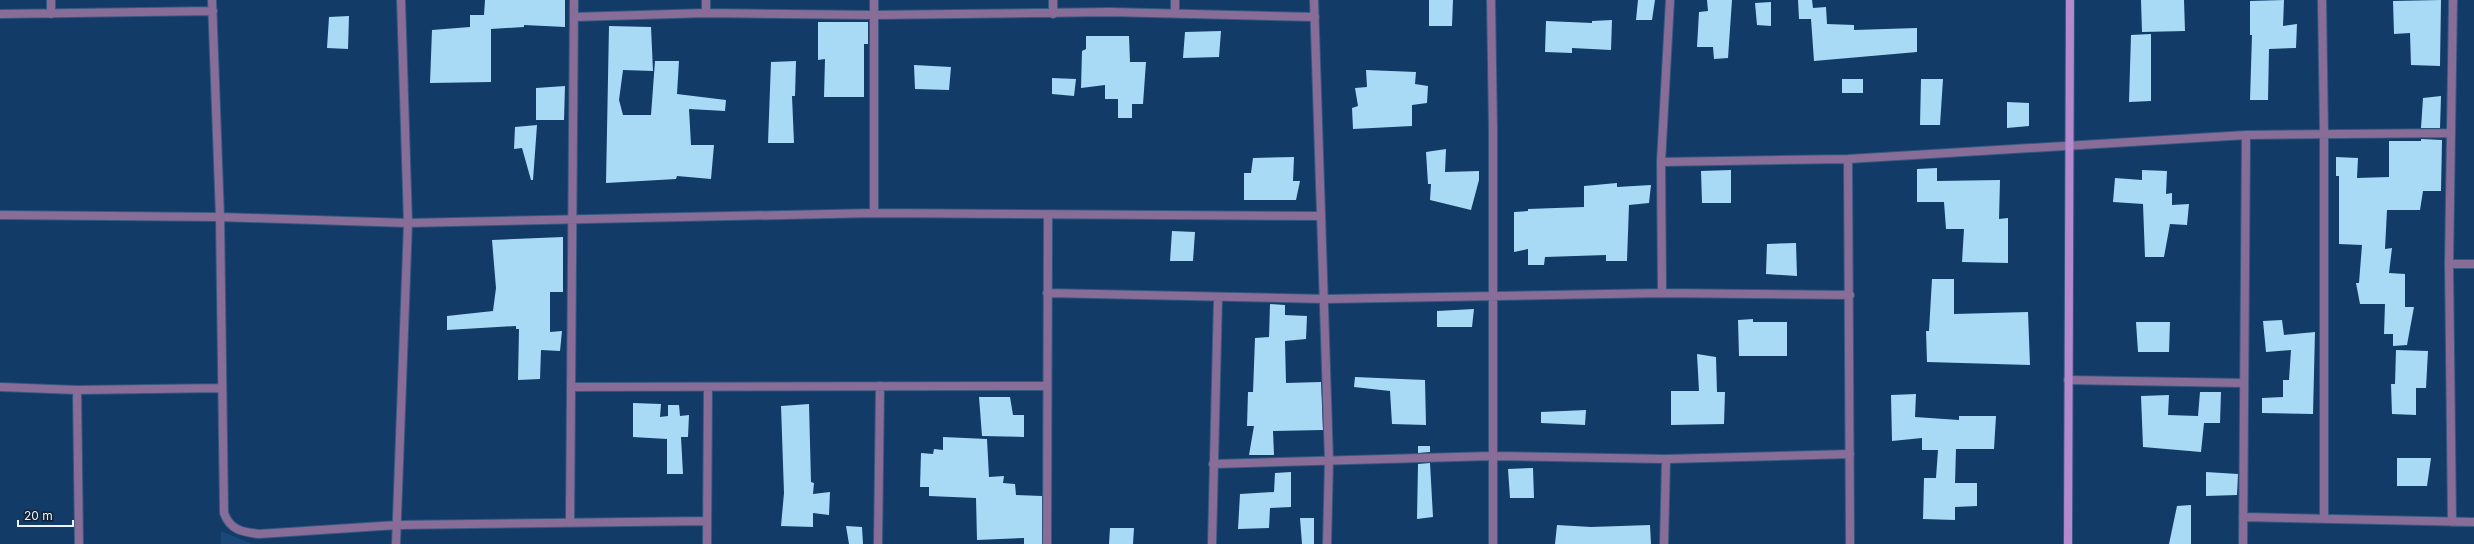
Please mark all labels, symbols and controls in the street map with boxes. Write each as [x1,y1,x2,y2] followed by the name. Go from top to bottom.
[18,502,73,528] scale bar
[24,508,53,523] text: 20 m

